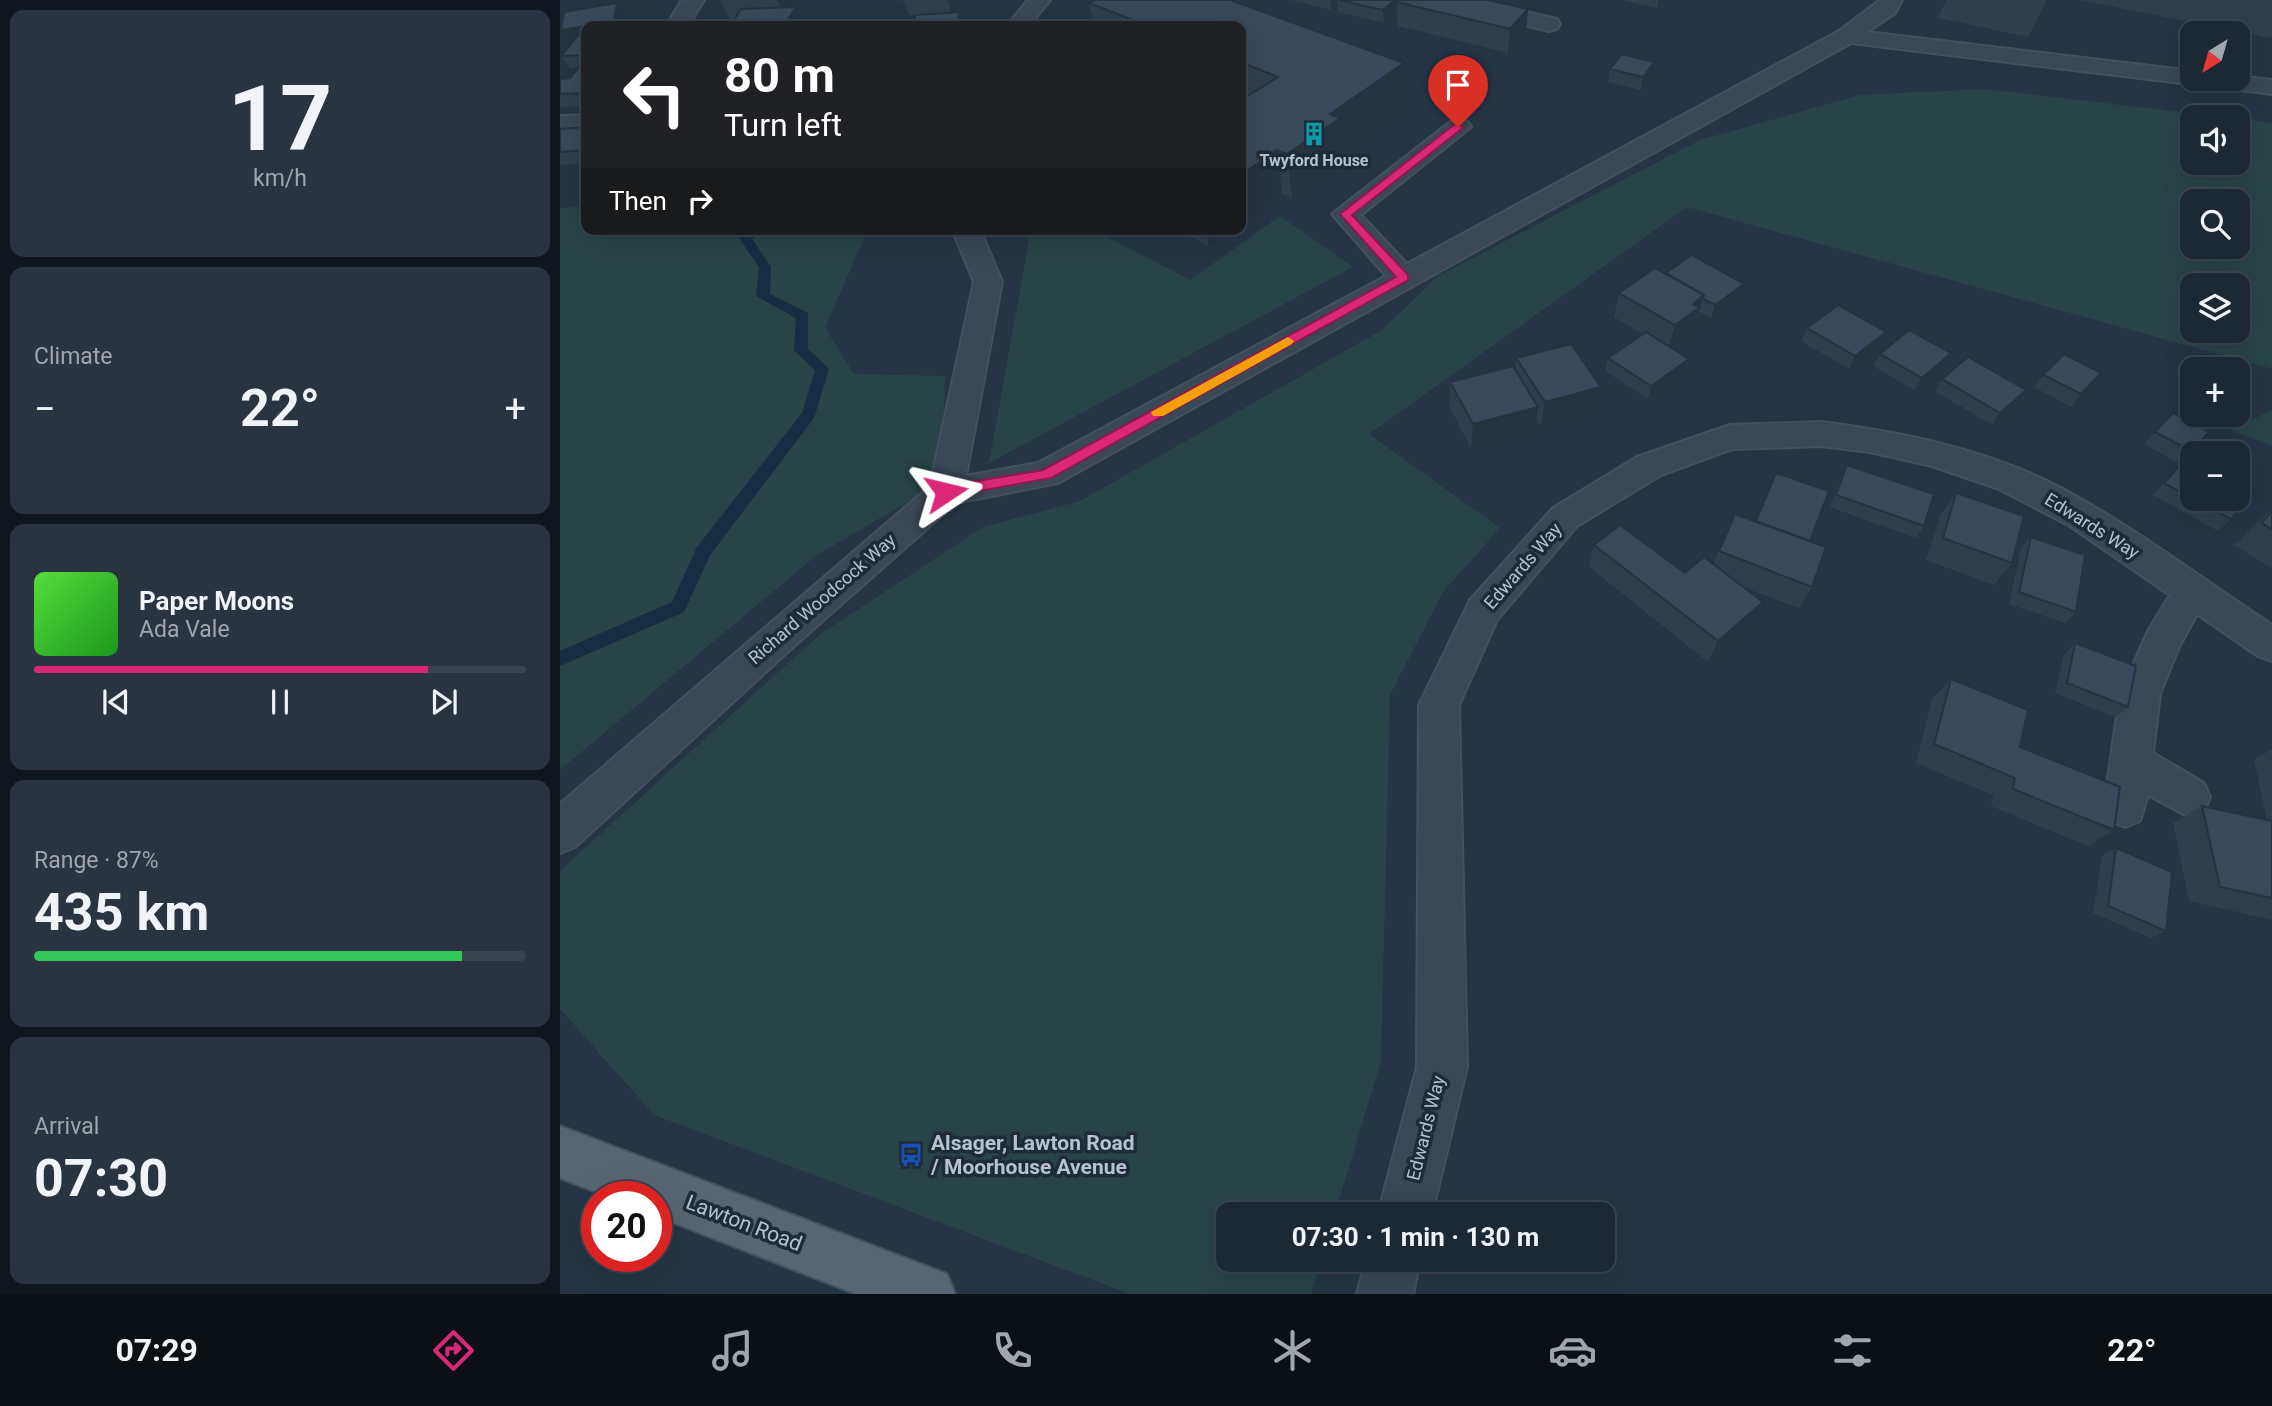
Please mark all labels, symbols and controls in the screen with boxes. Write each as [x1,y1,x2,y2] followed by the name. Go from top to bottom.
[2180,21,2250,91] north arrow
[2180,21,2250,511] map controls
[724,47,835,104] text: 80 m
[609,49,700,140] icon: left
[1428,55,1488,127] pin
[228,66,332,172] text: 17
[1439,66,1477,104] icon: arrive
[2180,105,2250,175] button: sound
[724,106,842,144] text: Turn left
[1300,120,1328,148] building icon: Twyford House
[1259,151,1369,170] place label: Twyford House
[253,165,307,192] text: km/h
[681,182,719,220] icon: right
[609,186,667,216] text: Then
[2180,189,2250,259] button: search
[2180,273,2250,343] button: layers
[34,343,113,370] text: Climate
[2180,357,2250,427] button: +
[240,378,320,439] text: 22°
[34,387,56,431] text: −
[504,387,526,431] text: +
[2180,441,2250,511] button: −
[909,455,983,529] position arrow
[2041,488,2144,563] street label: Edwards Way
[1480,518,1566,613] street label: Edwards Way
[744,529,900,668] street label: Richard Woodcock Way
[139,586,294,616] text: Paper Moons
[139,616,230,643] text: Ada Vale
[97,683,135,721] icon: previous
[261,683,299,721] icon: pause
[425,683,463,721] icon: next
[34,847,159,874] text: Range · 87%
[34,882,209,943] text: 435 km
[1402,1073,1449,1182] street label: Edwards Way
[34,1113,99,1140] text: Arrival
[930,1131,1135,1179] place label: Alsager, Lawton Road / Moorhouse Avenue
[897,1141,925,1169] bus stop icon: Alsager, Lawton Road / Moorhouse Avenue
[34,1148,168,1209] text: 07:30
[581,1181,672,1272] speed limit sign: 20
[683,1190,805,1256] street label: Lawton Road
[1292,1222,1539,1252] text: 07:30 · 1 min · 130 m
[429,1326,478,1375] icon: directions
[708,1326,757,1375] icon: music
[988,1326,1037,1375] icon: phone
[1268,1326,1317,1375] icon: climate
[1548,1326,1597,1375] icon: car
[1828,1326,1877,1375] icon: filters
[115,1331,198,1369] text: 07:29
[2107,1331,2157,1369] text: 22°

